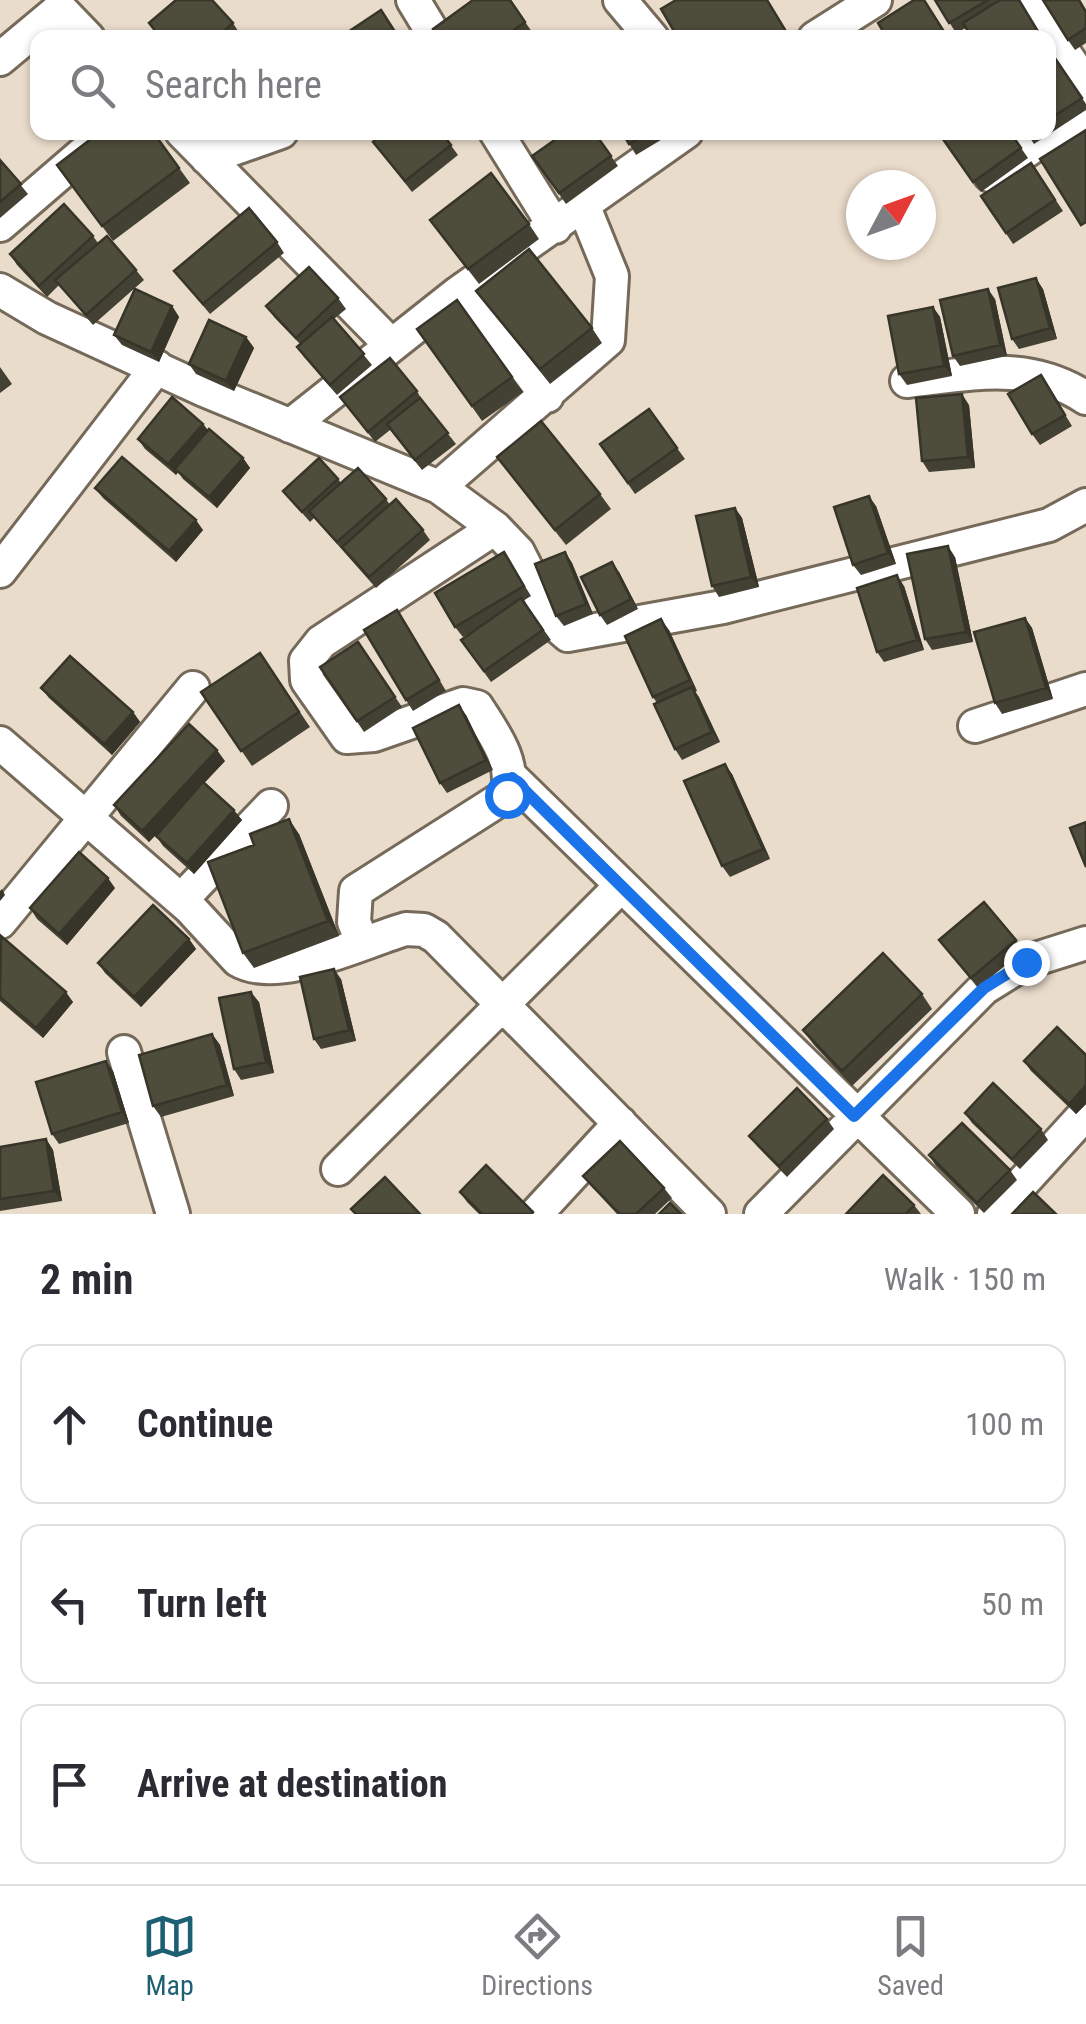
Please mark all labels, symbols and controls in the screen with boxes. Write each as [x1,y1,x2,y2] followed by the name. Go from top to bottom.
[30,30,1056,140] search box
[65,58,120,113] icon: search
[145,63,322,107] text: Search here
[846,170,936,260] north arrow
[485,773,531,819] route start
[1004,940,1050,986] route end
[40,1255,133,1304] text: 2 min
[884,1260,1046,1298] text: Walk · 150 m
[42,1397,97,1452] icon: ahead
[137,1402,273,1446] text: Continue
[965,1405,1044,1443] text: 100 m
[42,1577,97,1632] icon: left
[137,1582,267,1626] text: Turn left
[981,1585,1044,1623] text: 50 m
[42,1757,97,1812] icon: arrive
[137,1762,447,1806] text: Arrive at destination
[142,1909,197,2002] tab: Map
[481,1909,593,2002] tab: Directions
[877,1909,944,2002] tab: Saved

